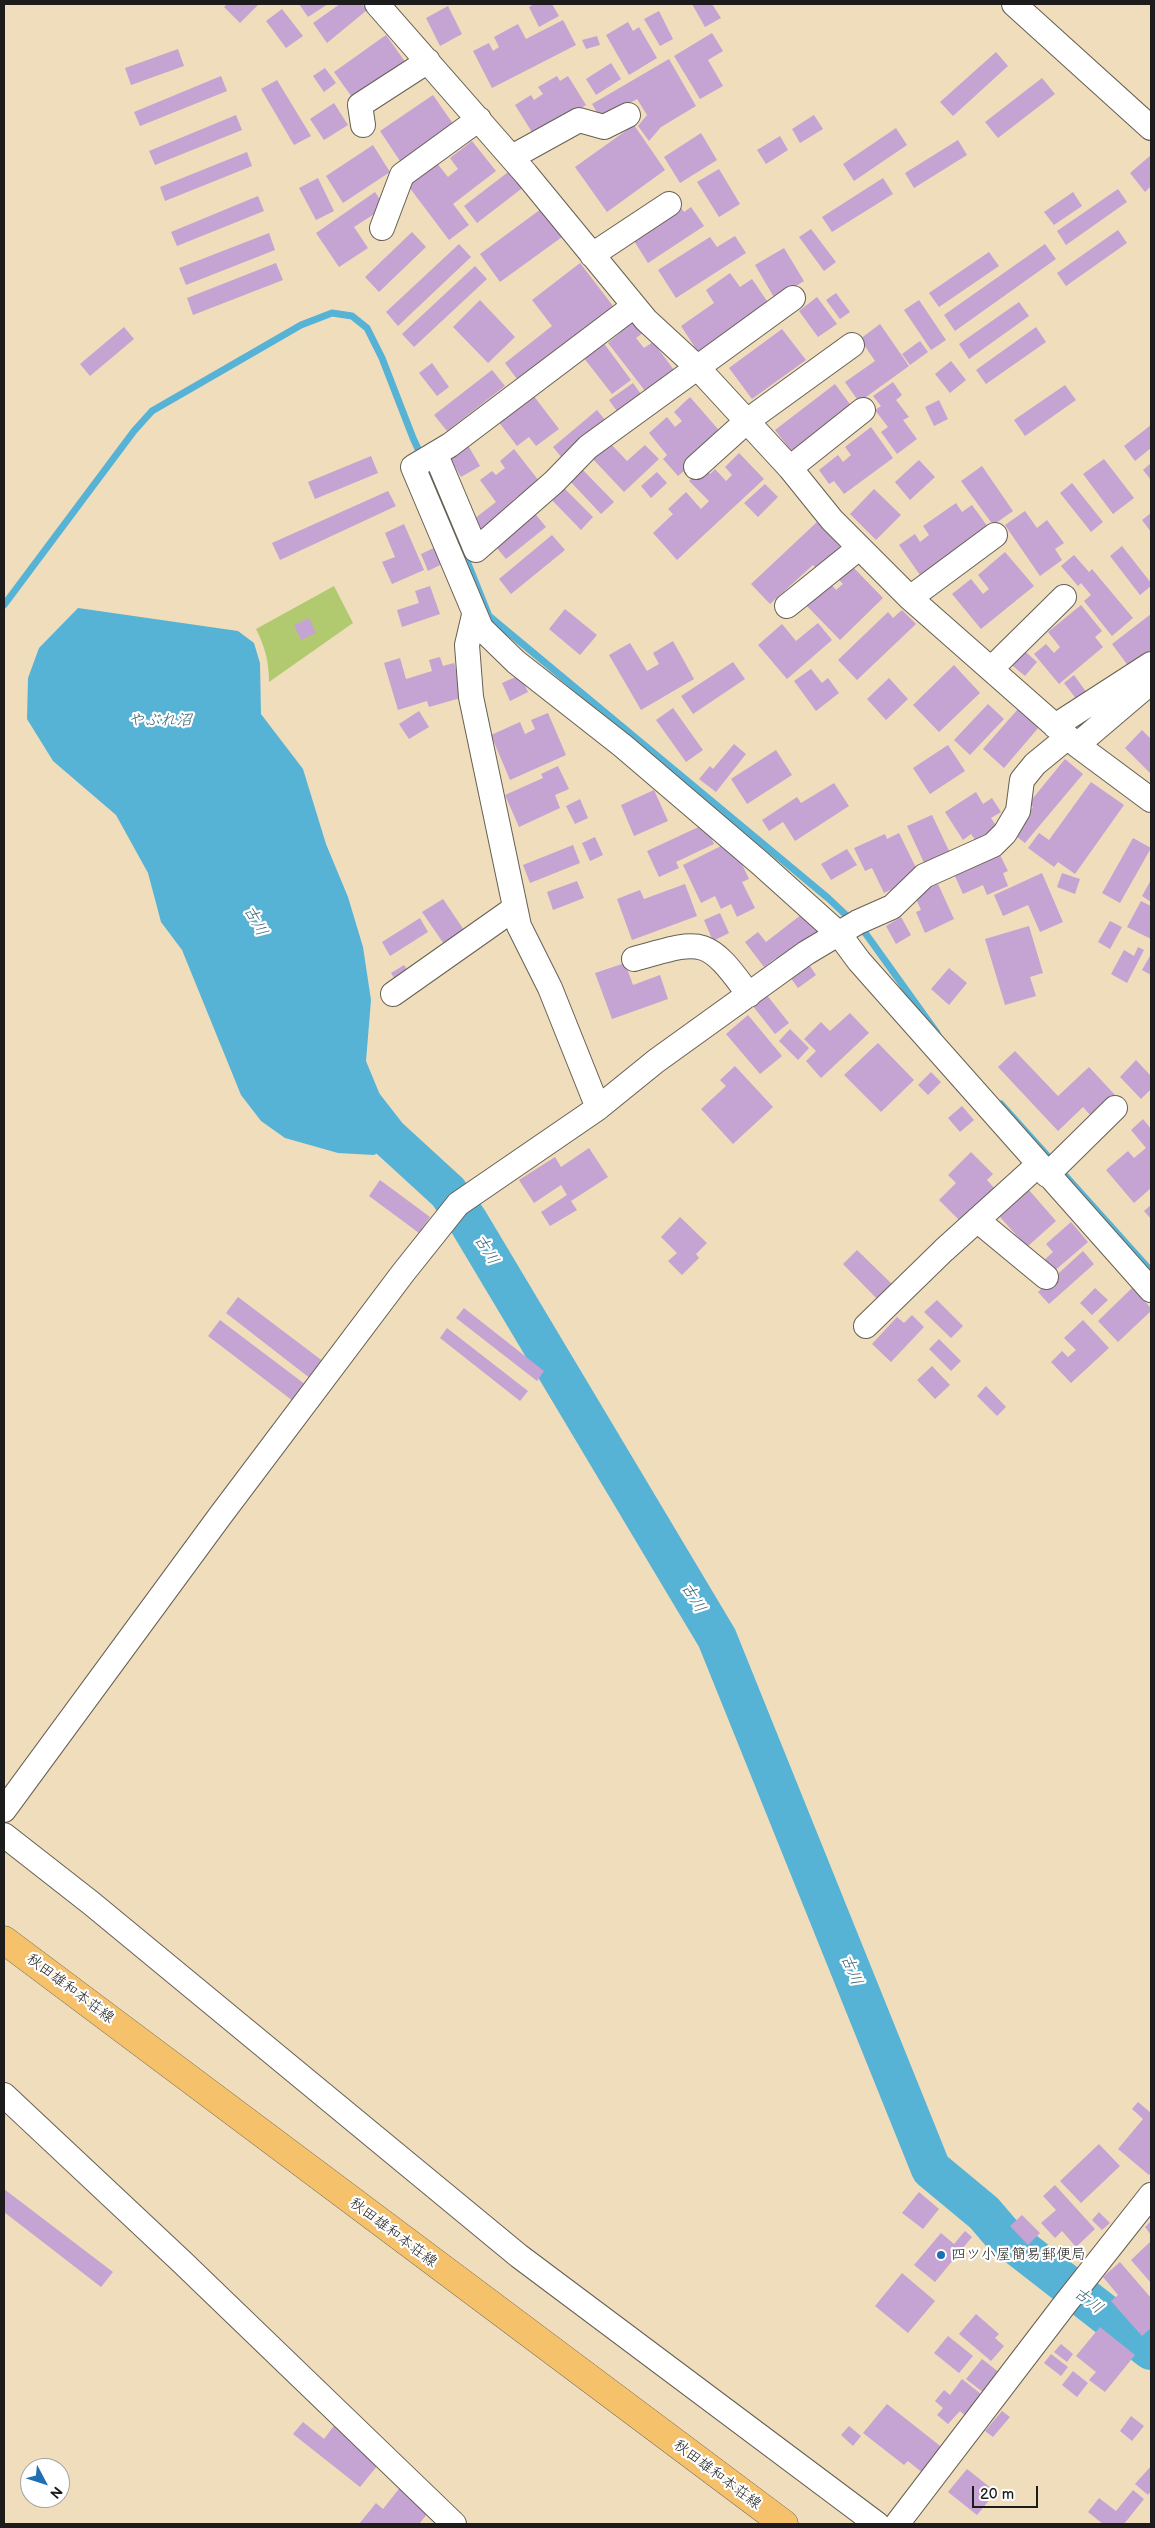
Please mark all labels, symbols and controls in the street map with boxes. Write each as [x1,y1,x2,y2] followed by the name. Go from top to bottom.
[128,711,192,731] water label: やぶれ沼
[239,902,271,940] water label: 古川
[470,1231,502,1269] water label: 古川
[677,1579,709,1617] water label: 古川
[23,1950,117,2028] street label: 秋田雄和本荘線
[836,1952,866,1988] water label: 古川
[346,2194,440,2272] street label: 秋田雄和本荘線
[951,2246,1086,2264] place label: 四ツ小屋簡易郵便局
[935,2249,947,2261] marker: 四ツ小屋簡易郵便局
[1069,2284,1107,2318] water label: 古川
[670,2436,764,2514] street label: 秋田雄和本荘線
[20,2458,70,2508] north arrow
[975,2476,1041,2508] scale bar
[46,2483,66,2502] text: N
[980,2485,1014,2504] text: 20 m

